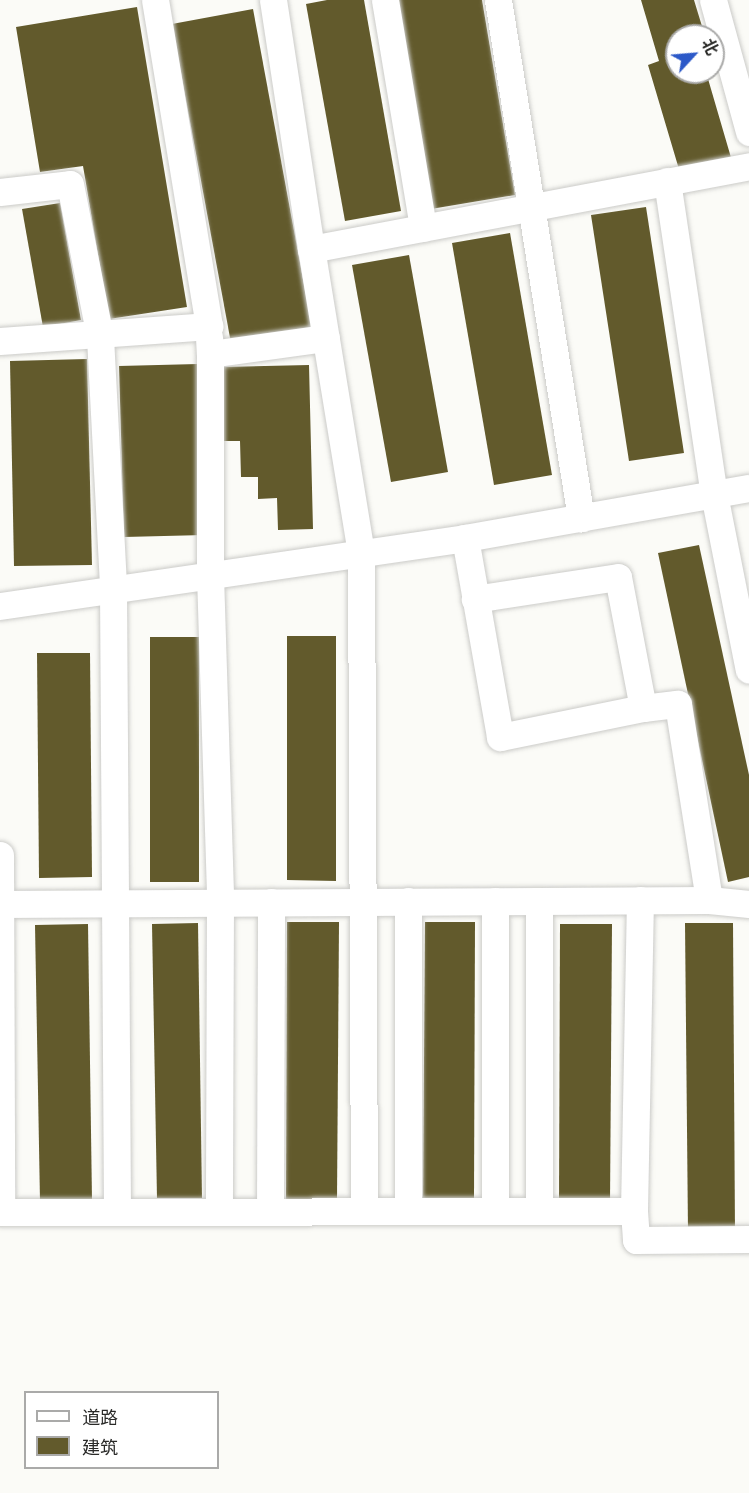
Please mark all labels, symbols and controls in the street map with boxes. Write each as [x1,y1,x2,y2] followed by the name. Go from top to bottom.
[665,24,725,84] north arrow
[696,35,723,59] text: 北
[24,1391,219,1469] legend
[82,1406,118,1430] text: 道路
[82,1436,118,1460] text: 建筑

